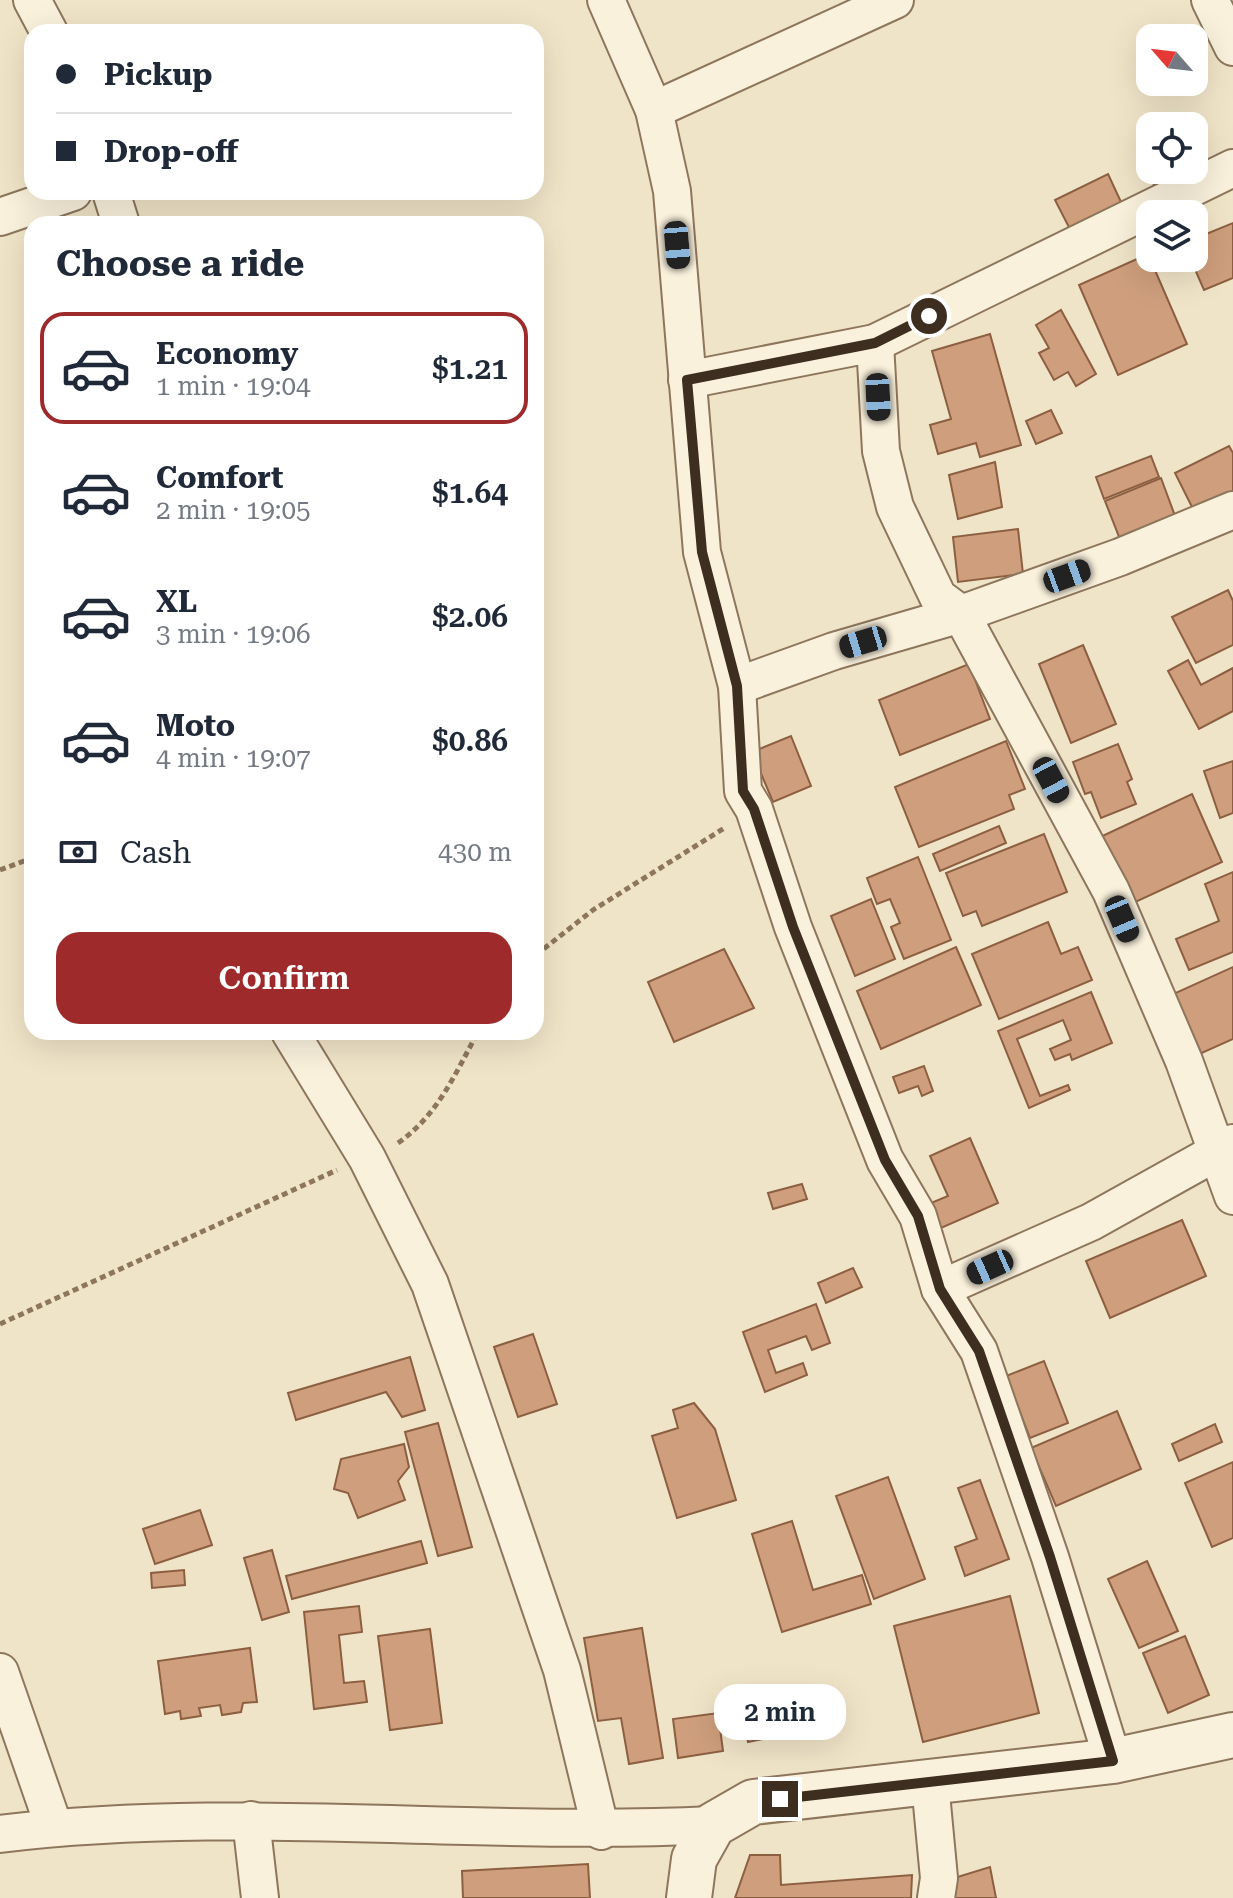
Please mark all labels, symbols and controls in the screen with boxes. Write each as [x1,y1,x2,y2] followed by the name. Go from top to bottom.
[1136,24,1208,96] north arrow
[1136,24,1208,272] map controls
[104,57,212,92] text: Pickup
[1136,112,1208,184] button: locate
[104,134,238,169] text: Drop-off
[1136,200,1208,272] button: layers
[663,220,691,270] car
[56,243,304,285] text: Choose a ride
[911,298,947,334] route start
[60,332,132,404] icon: car
[156,336,298,371] text: Economy
[432,351,508,386] text: $1.21
[156,371,311,401] text: 1 min · 19:04
[865,372,891,422] car
[60,456,132,528] icon: car
[156,460,283,495] text: Comfort
[432,475,508,510] text: $1.64
[156,495,311,525] text: 2 min · 19:05
[1040,557,1094,595] car
[60,580,132,652] icon: car
[156,584,197,619] text: XL
[432,599,508,634] text: $2.06
[156,619,311,649] text: 3 min · 19:06
[837,624,889,660] car
[60,704,132,776] icon: car
[156,708,235,743] text: Moto
[432,723,508,758] text: $0.86
[156,743,311,773] text: 4 min · 19:07
[1029,753,1073,807] car
[56,830,100,874] icon: cash
[120,835,191,870] text: Cash
[438,837,512,867] text: 430 m
[1102,892,1142,946] car
[56,932,512,1024] button: Confirm
[963,1246,1017,1288] car
[714,1683,846,1739] callout: 2 min
[744,1697,816,1727] text: 2 min
[762,1781,798,1817] route end

